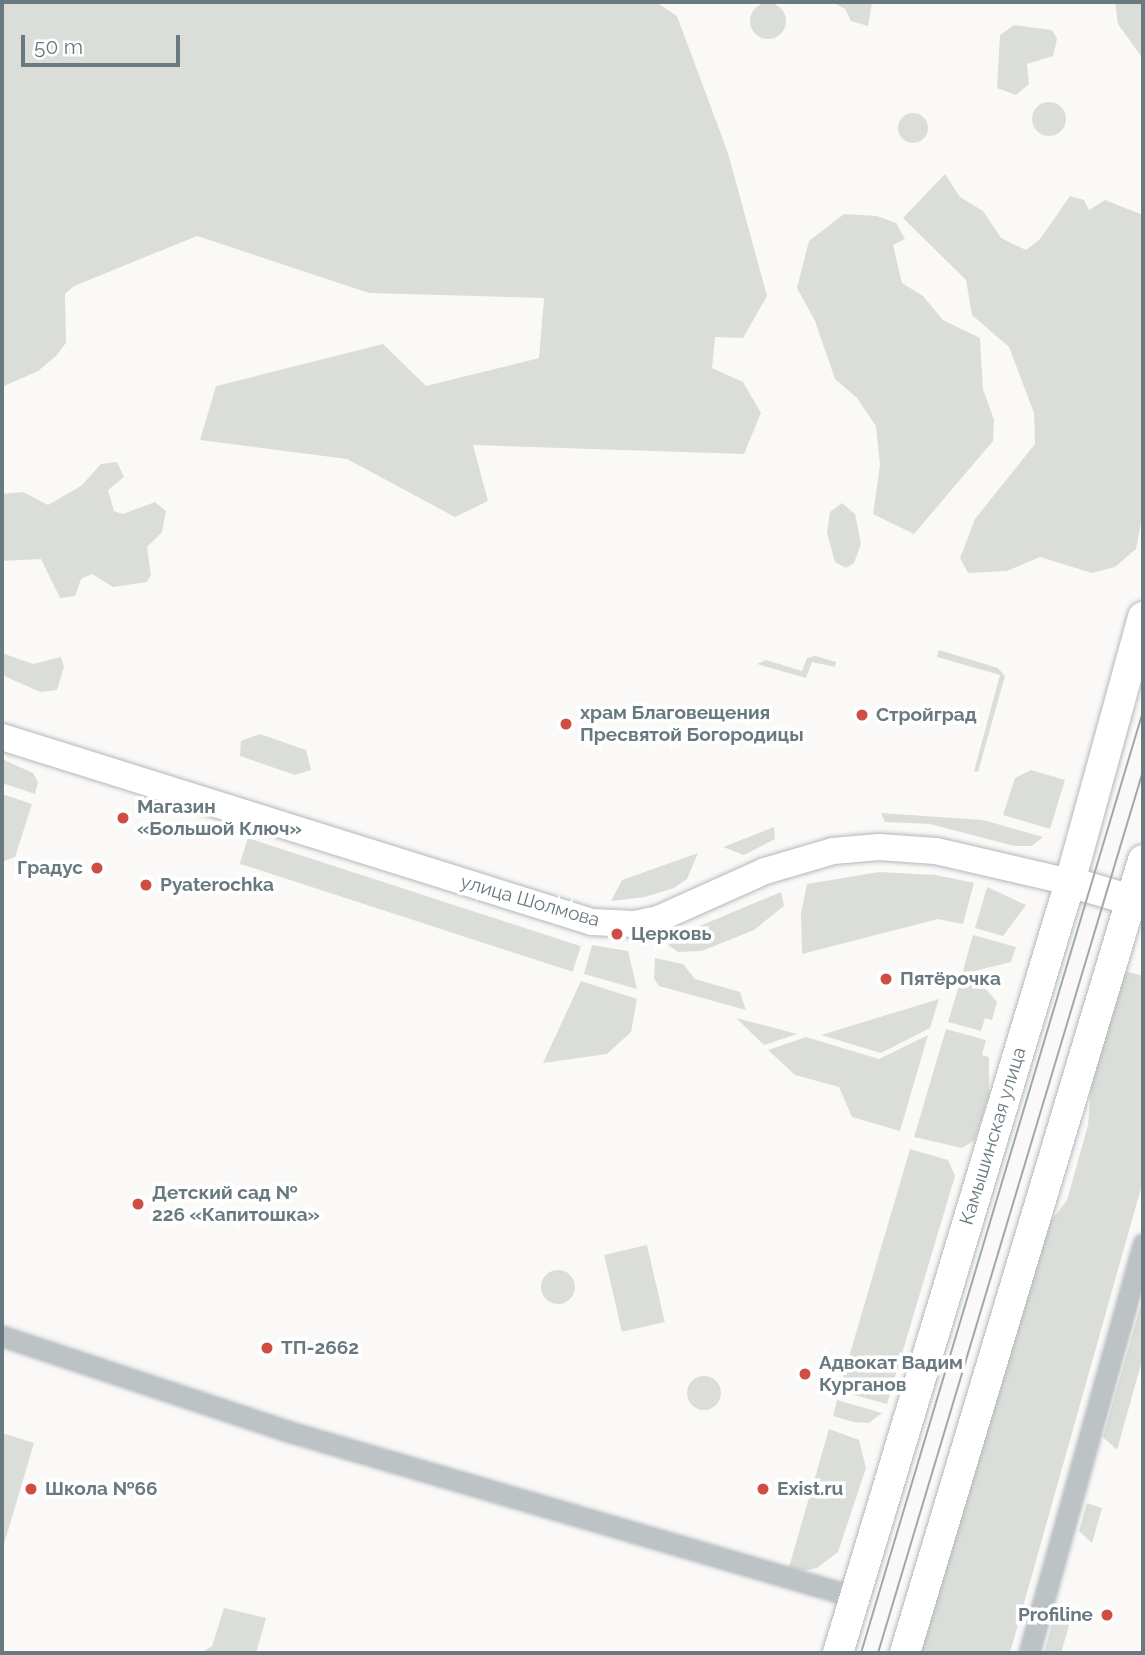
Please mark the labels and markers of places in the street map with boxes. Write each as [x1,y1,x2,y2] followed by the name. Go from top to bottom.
[580,702,804,746] place label: храм Благовещения Пресвятой Богородицы
[876,704,977,726] place label: Стройград
[854,707,870,723] marker: Стройград
[558,716,574,732] marker: храм Благовещения Пресвятой Богородицы
[137,796,302,840] place label: Магазин «Большой Ключ»
[115,810,131,826] marker: Магазин «Большой Ключ»
[17,857,83,879] place label: Градус
[89,860,105,876] marker: Градус
[160,874,274,896] place label: Pyaterochka
[138,877,154,893] marker: Pyaterochka
[631,923,711,945] place label: Церковь
[609,926,625,942] marker: Церковь
[900,968,1001,990] place label: Пятёрочка
[878,971,894,987] marker: Пятёрочка
[152,1182,320,1226] place label: Детский сад № 226 «Капитошка»
[130,1196,146,1212] marker: Детский сад № 226 «Капитошка»
[281,1337,359,1359] place label: ТП-2662
[259,1340,275,1356] marker: ТП-2662
[819,1352,963,1396] place label: Адвокат Вадим Курганов
[797,1366,813,1382] marker: Адвокат Вадим Курганов
[45,1478,158,1500] place label: Школа №66
[777,1478,843,1500] place label: Exist.ru
[23,1481,39,1497] marker: Школа №66
[755,1481,771,1497] marker: Exist.ru
[1018,1604,1093,1626] place label: Profiline
[1099,1607,1115,1623] marker: Profiline

